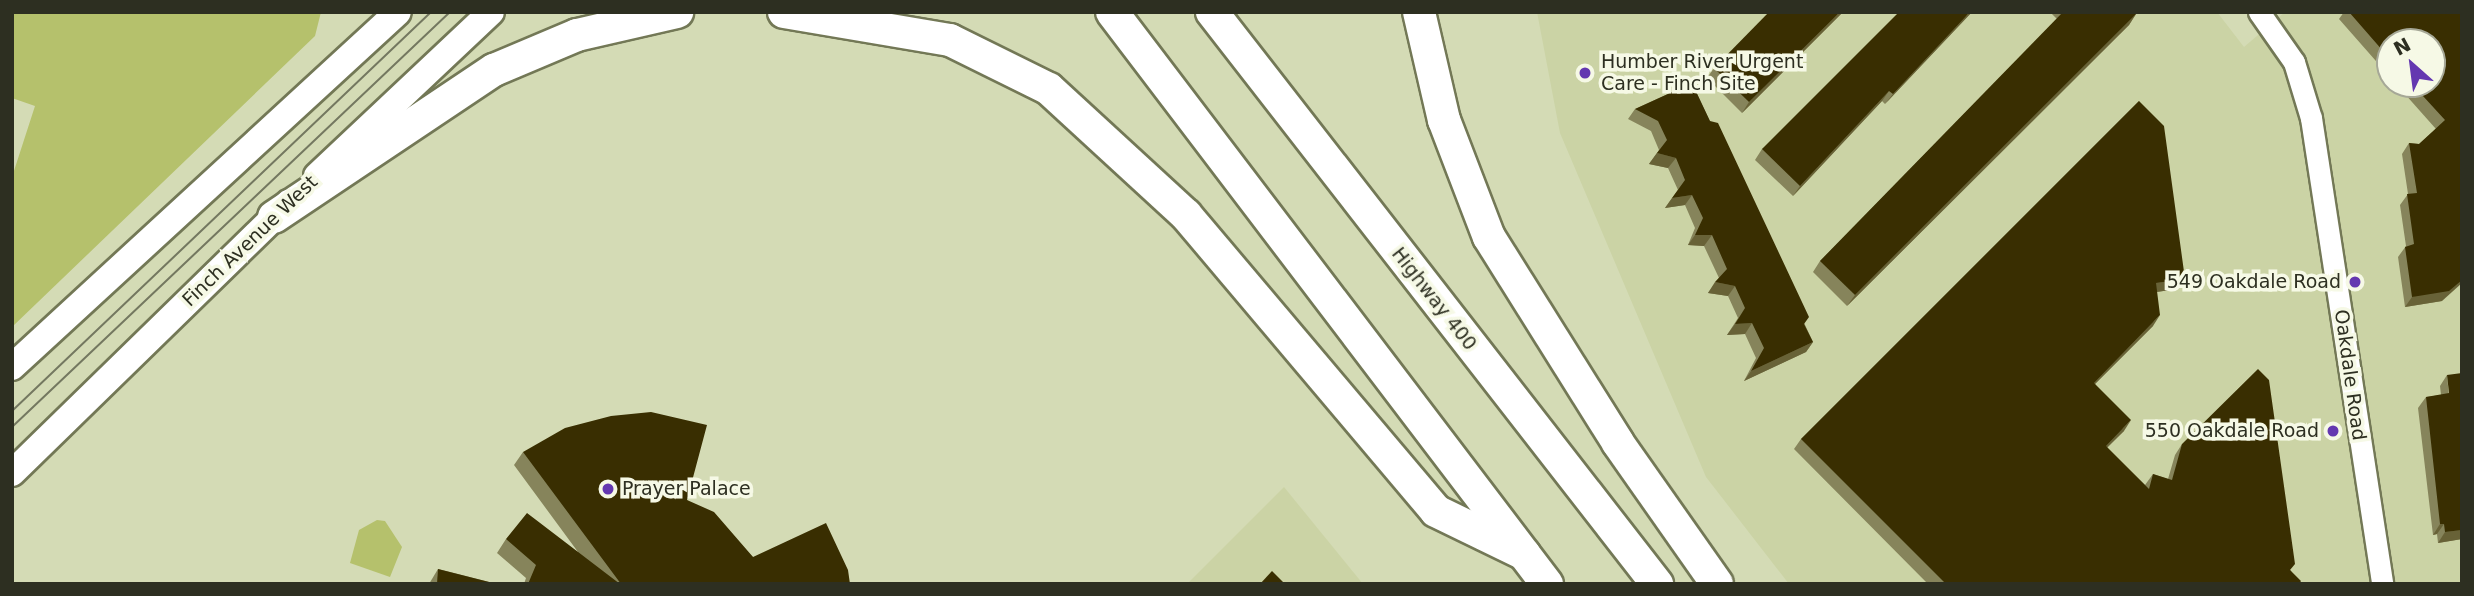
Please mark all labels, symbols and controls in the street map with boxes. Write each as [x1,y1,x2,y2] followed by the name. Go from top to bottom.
[2376,28,2446,98] north arrow
[2390,33,2414,60] text: N
[1601,51,1803,95] place label: Humber River Urgent Care - Finch Site
[1575,63,1595,83] marker: Humber River Urgent Care - Finch Site
[178,171,322,311] street label: Finch Avenue West
[1387,243,1481,355] street label: Highway 400
[2167,271,2341,293] place label: 549 Oakdale Road
[2347,274,2363,290] marker: 549 Oakdale Road
[2330,308,2370,442] street label: Oakdale Road
[2145,420,2319,442] place label: 550 Oakdale Road
[2325,423,2341,439] marker: 550 Oakdale Road
[622,478,751,500] place label: Prayer Palace
[600,481,616,497] marker: Prayer Palace

